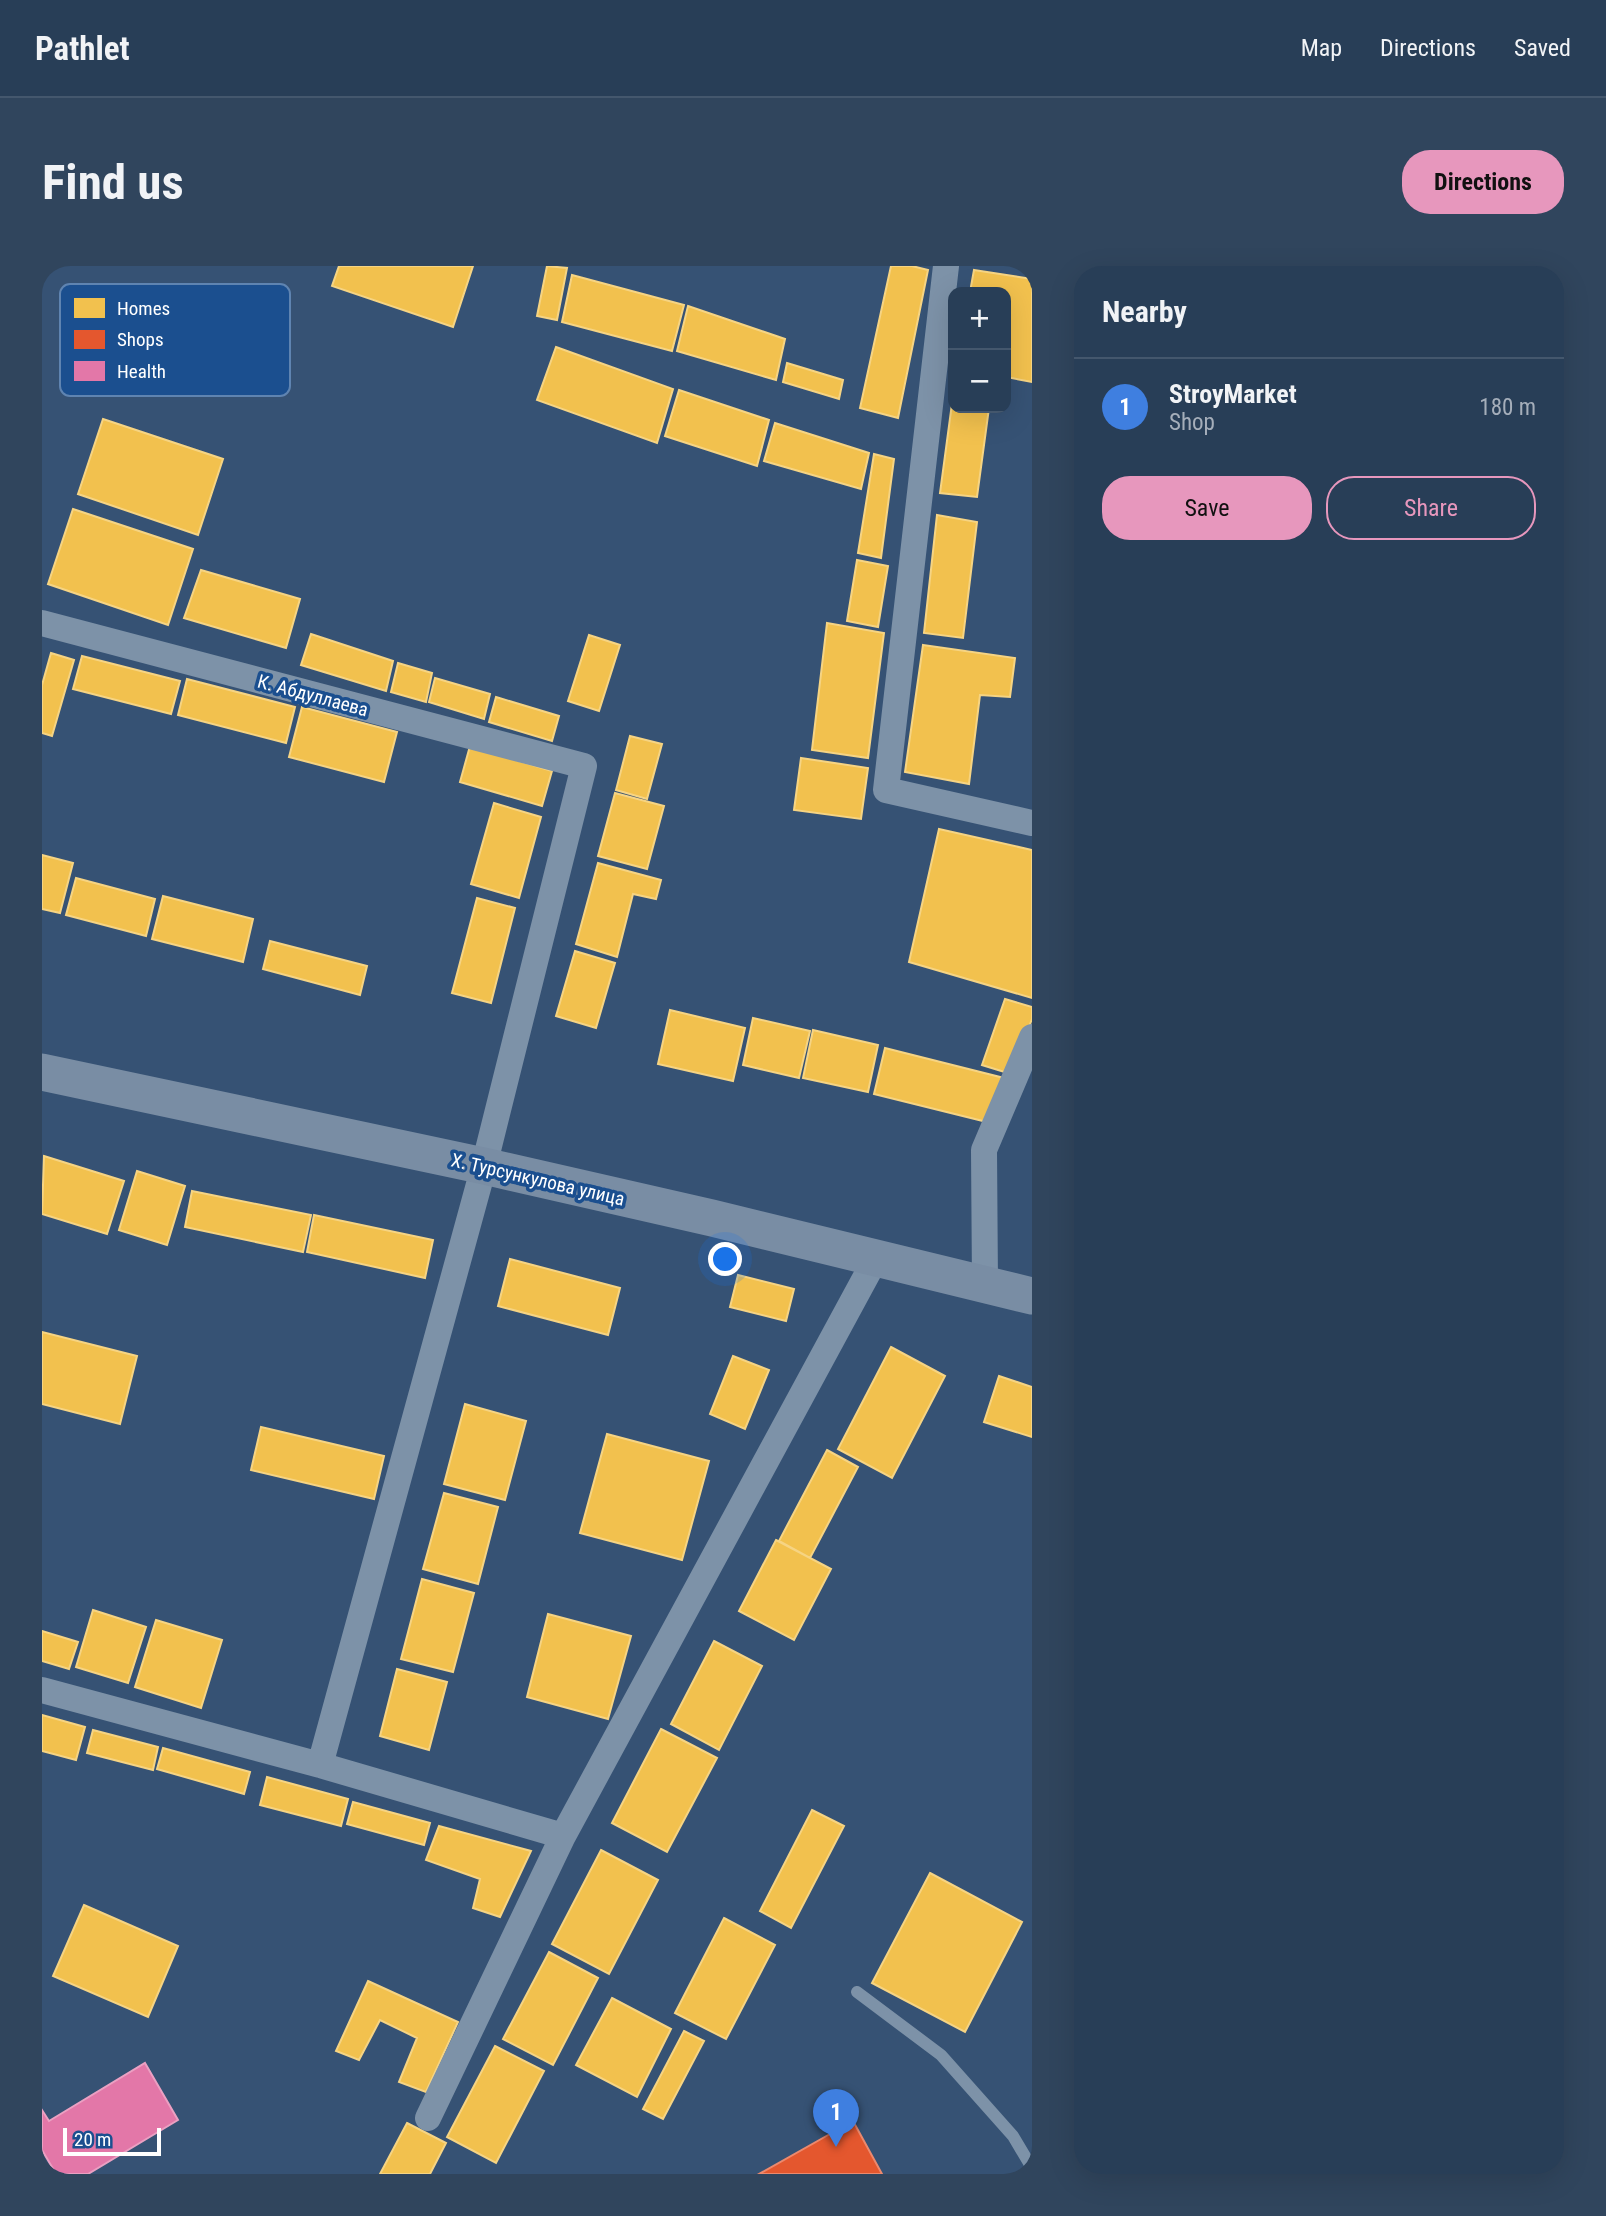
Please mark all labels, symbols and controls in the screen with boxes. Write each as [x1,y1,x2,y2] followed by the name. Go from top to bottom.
[35,29,130,68] text: Pathlet
[1301,34,1342,62] text: Map
[1380,34,1476,62] text: Directions
[1514,34,1571,62] text: Saved
[1402,150,1564,214] button: Directions
[42,154,184,211] text: Find us
[60,284,290,396] legend
[948,287,1011,413] map controls
[948,287,1011,350] button: +
[1102,294,1187,329] text: Nearby
[117,297,170,320] text: Homes
[117,328,164,351] text: Shops
[948,350,1011,413] button: −
[117,360,166,383] text: Health
[1169,379,1297,409] text: StroyMarket
[1119,394,1131,421] text: 1
[1479,394,1536,421] text: 180 m
[1169,409,1215,436] text: Shop
[1102,476,1312,540] button: Save
[1326,476,1536,540] button: Share
[255,670,371,721] street label: К. Абдуллаева
[449,1148,627,1211] street label: Х. Турсункулова улица
[708,1242,742,1276] your location
[813,2089,859,2147] pin: 1
[63,2125,161,2157] scale bar
[74,2128,111,2151] text: 20 m

